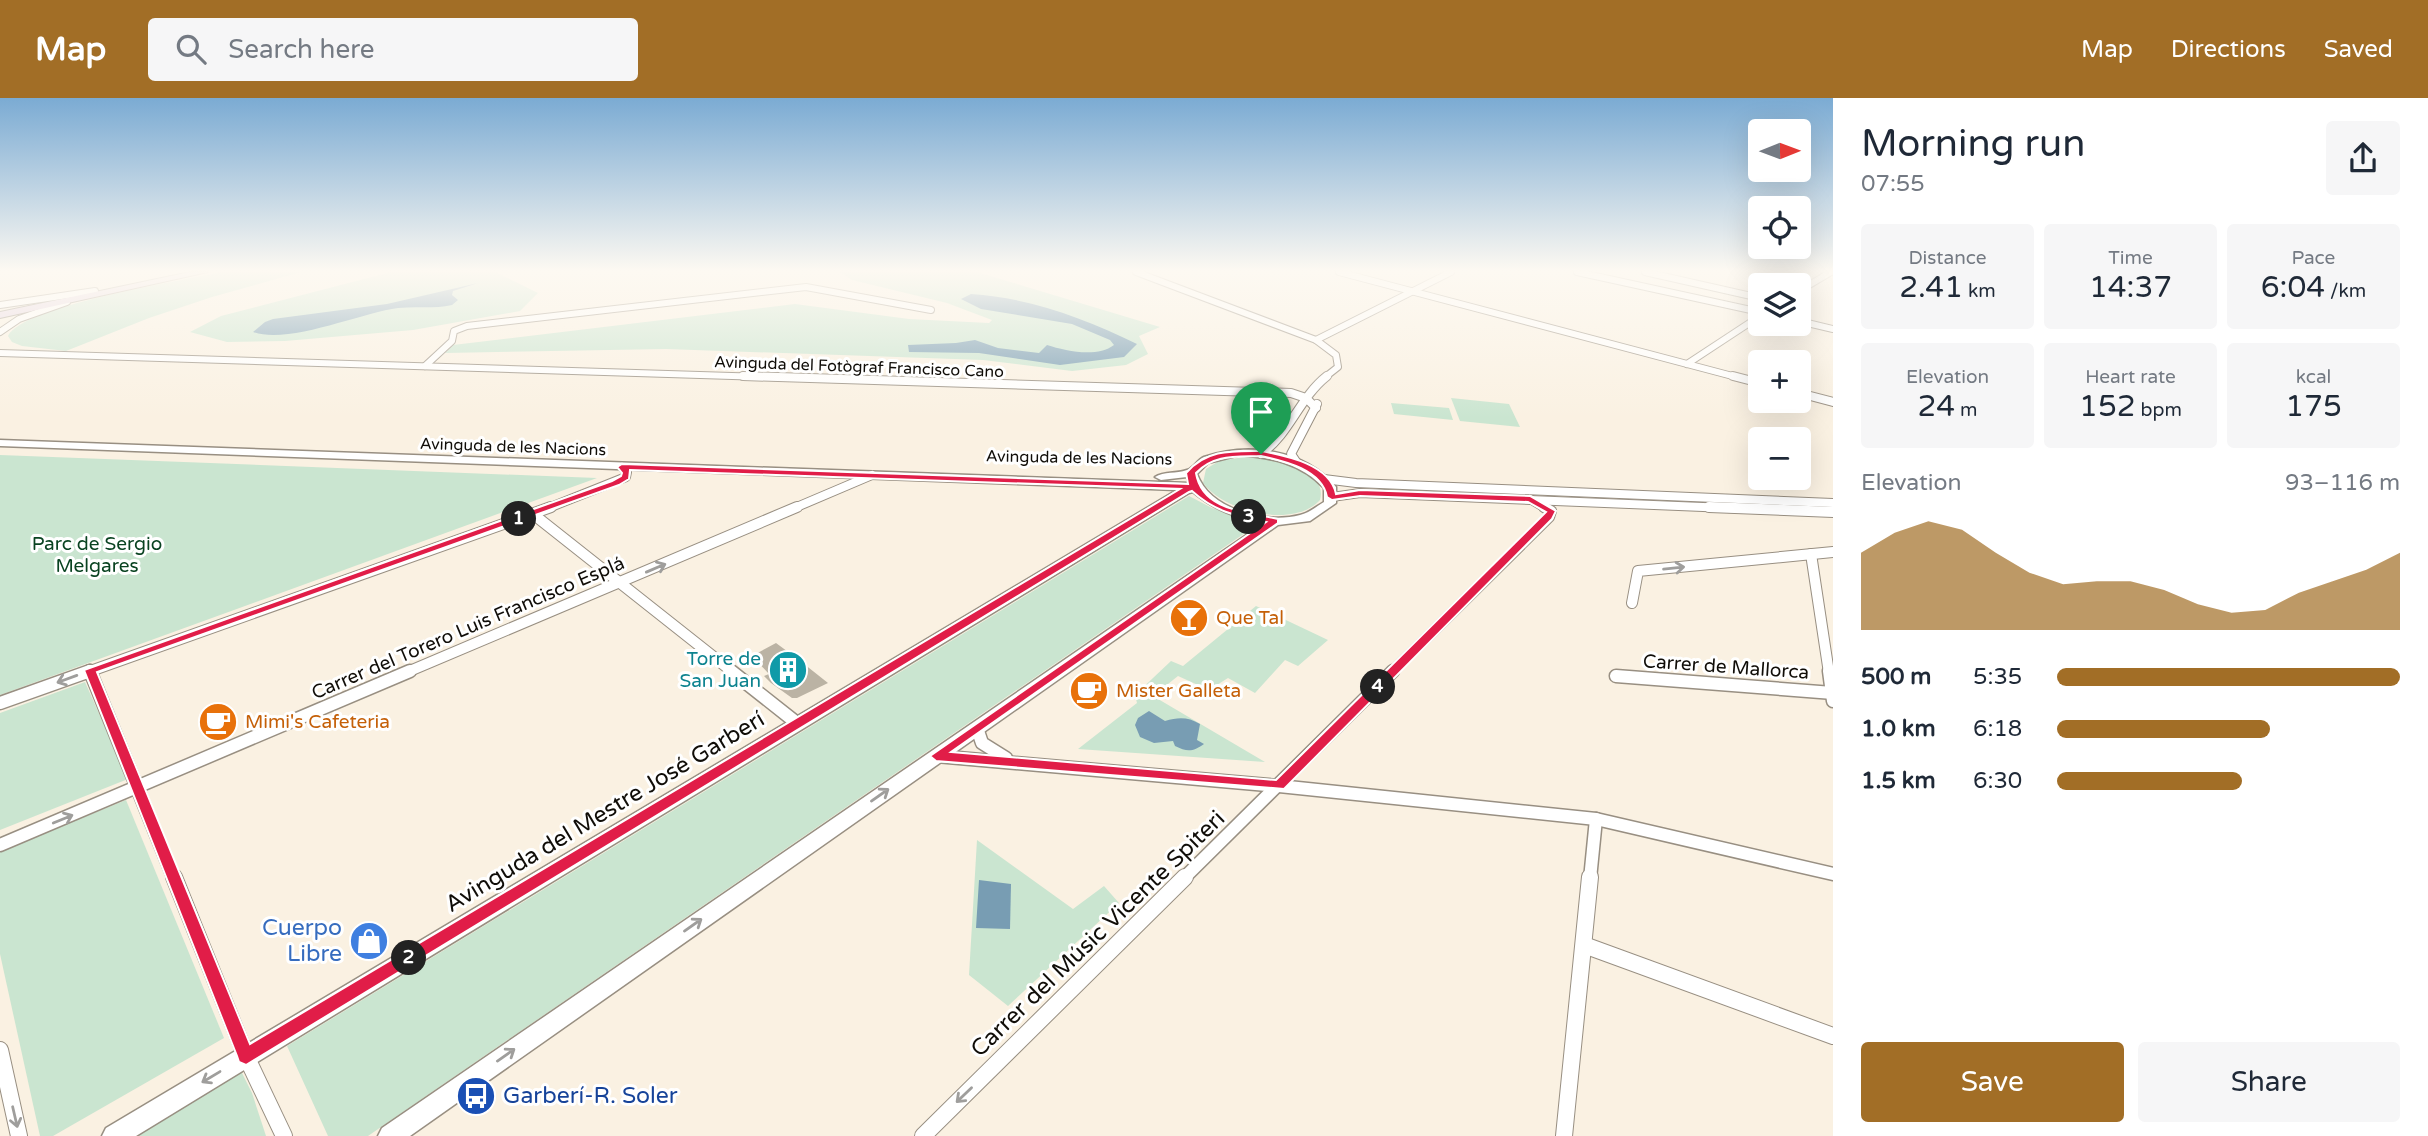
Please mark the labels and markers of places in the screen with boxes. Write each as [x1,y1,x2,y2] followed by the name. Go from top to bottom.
[1231,382,1291,454] pin
[1232,500,1266,534] pin: 3
[502,502,536,536] pin: 1
[1168,597,1210,639] bar icon: Que Tal
[1216,607,1284,629] place label: Que Tal
[679,648,761,692] place label: Torre de San Juan
[767,649,809,691] building icon: Torre de San Juan
[1068,670,1110,712] cafe icon: Mister Galleta
[1360,670,1396,704] pin: 4
[1116,680,1241,702] place label: Mister Galleta
[197,701,239,743] cafe icon: Mimi's Cafeteria
[245,711,390,733] place label: Mimi's Cafeteria
[262,914,342,968] place label: Cuerpo Libre
[348,920,390,962] shop icon: Cuerpo Libre
[392,940,426,976] pin: 2
[455,1075,497,1117] bus stop icon: Garberí-R. Soler
[503,1082,678,1110] place label: Garberí-R. Soler

